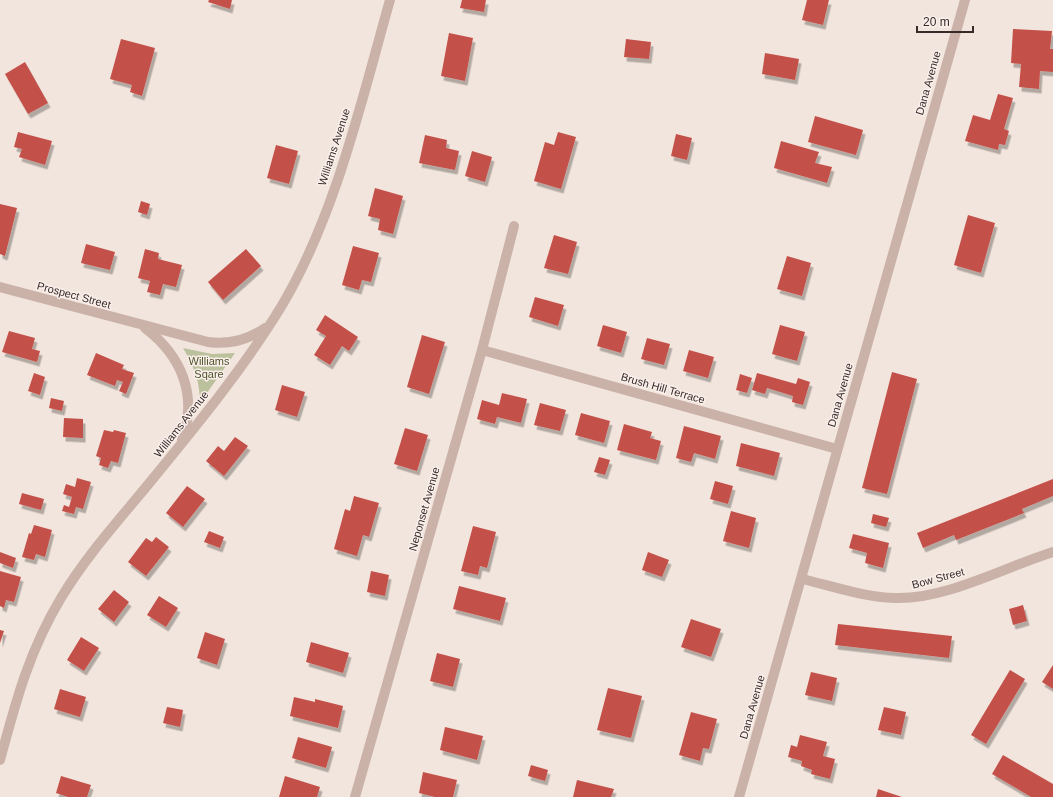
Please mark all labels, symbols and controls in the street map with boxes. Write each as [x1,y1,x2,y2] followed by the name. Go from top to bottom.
[917,8,973,34] scale bar
[923,15,950,29] text: 20 m
[913,50,943,116] street label: Dana Avenue
[316,107,352,187] street label: Williams Avenue
[36,279,112,311] street label: Prospect Street
[189,355,230,380] park label: Williams Sqare
[825,362,855,428] street label: Dana Avenue
[620,370,706,406] street label: Brush Hill Terrace
[151,389,211,459] street label: Williams Avenue
[406,466,442,552] street label: Neponset Avenue
[910,565,966,591] street label: Bow Street
[737,674,767,740] street label: Dana Avenue

